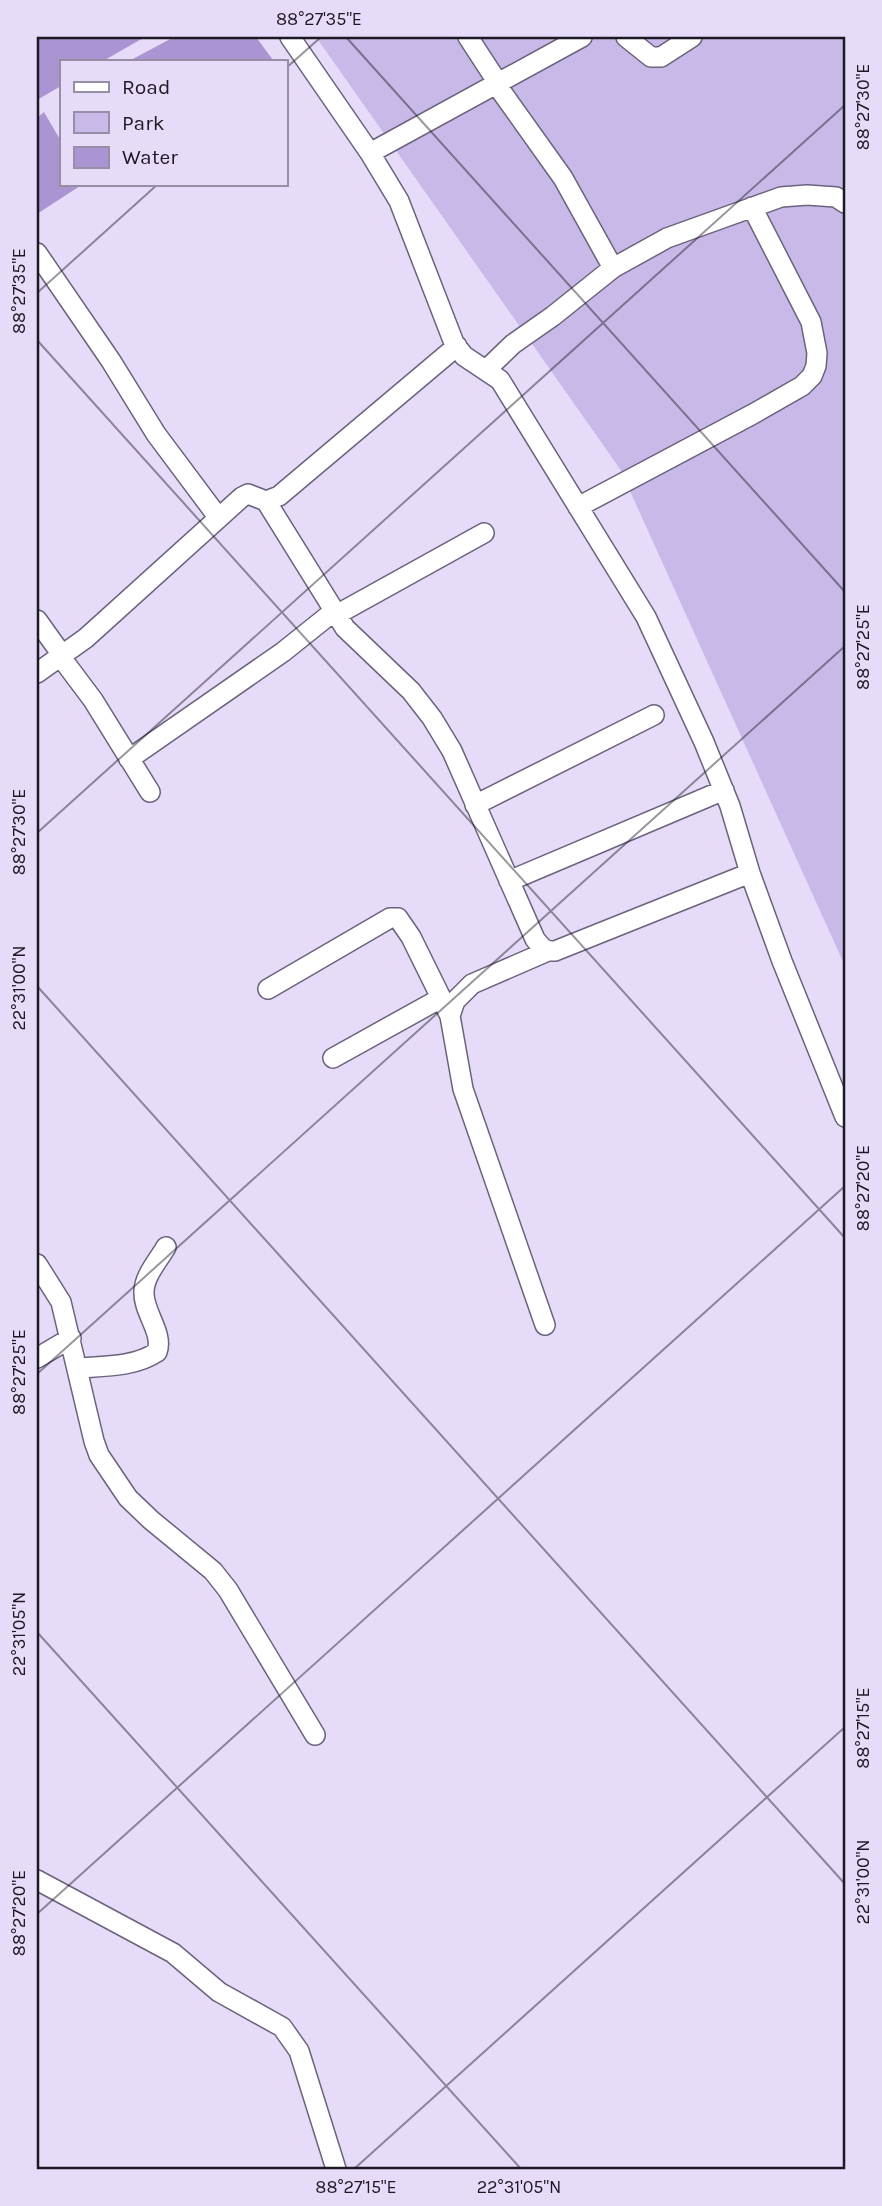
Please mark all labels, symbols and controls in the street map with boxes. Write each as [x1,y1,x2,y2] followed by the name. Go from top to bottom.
[276,8,362,30] text: 88°27'35"E
[60,60,287,186] legend
[852,64,874,150] text: 88°27'30"E
[122,75,170,99] text: Road
[122,111,165,135] text: Park
[122,145,178,169] text: Water
[8,248,30,334] text: 88°27'35"E
[852,604,874,690] text: 88°27'25"E
[8,789,30,875] text: 88°27'30"E
[8,945,30,1031] text: 22°31'00"N
[852,1145,874,1231] text: 88°27'20"E
[8,1329,30,1415] text: 88°27'25"E
[8,1592,30,1676] text: 22°31'05"N
[852,1687,874,1769] text: 88°27'15"E
[852,1839,874,1925] text: 22°31'00"N
[8,1870,30,1956] text: 88°27'20"E
[315,2176,397,2198] text: 88°27'15"E
[477,2176,561,2198] text: 22°31'05"N

